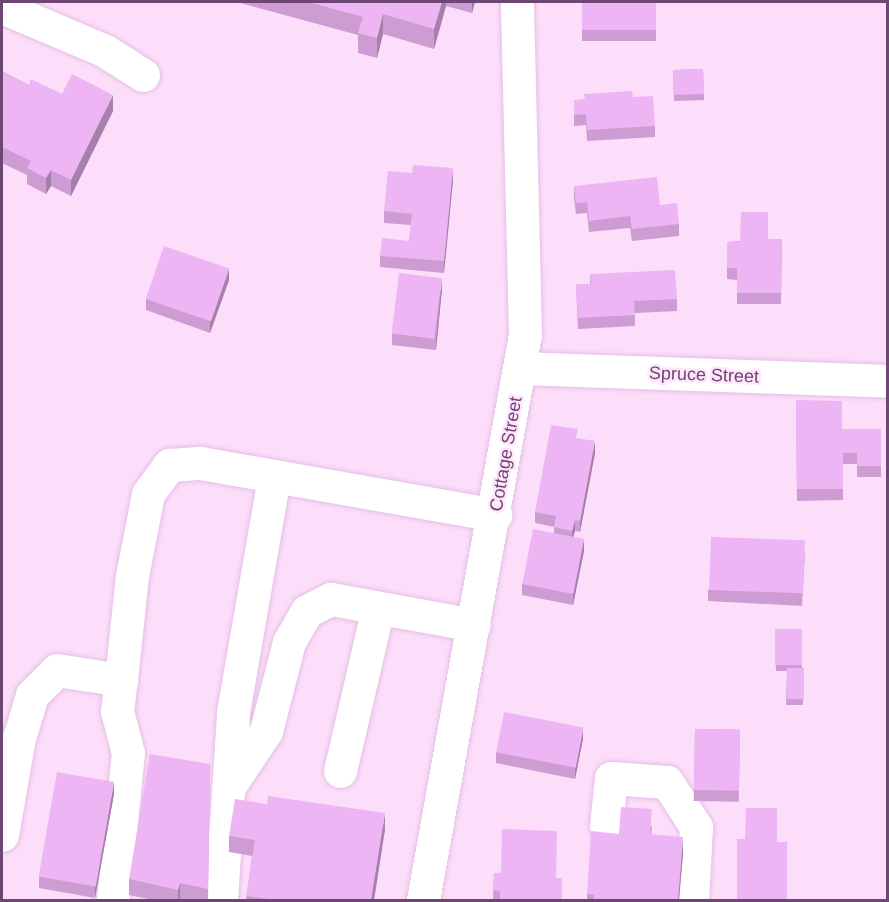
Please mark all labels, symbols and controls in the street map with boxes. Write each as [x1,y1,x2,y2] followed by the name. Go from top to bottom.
[649,362,759,388] street label: Spruce Street
[485,395,527,513] street label: Cottage Street

